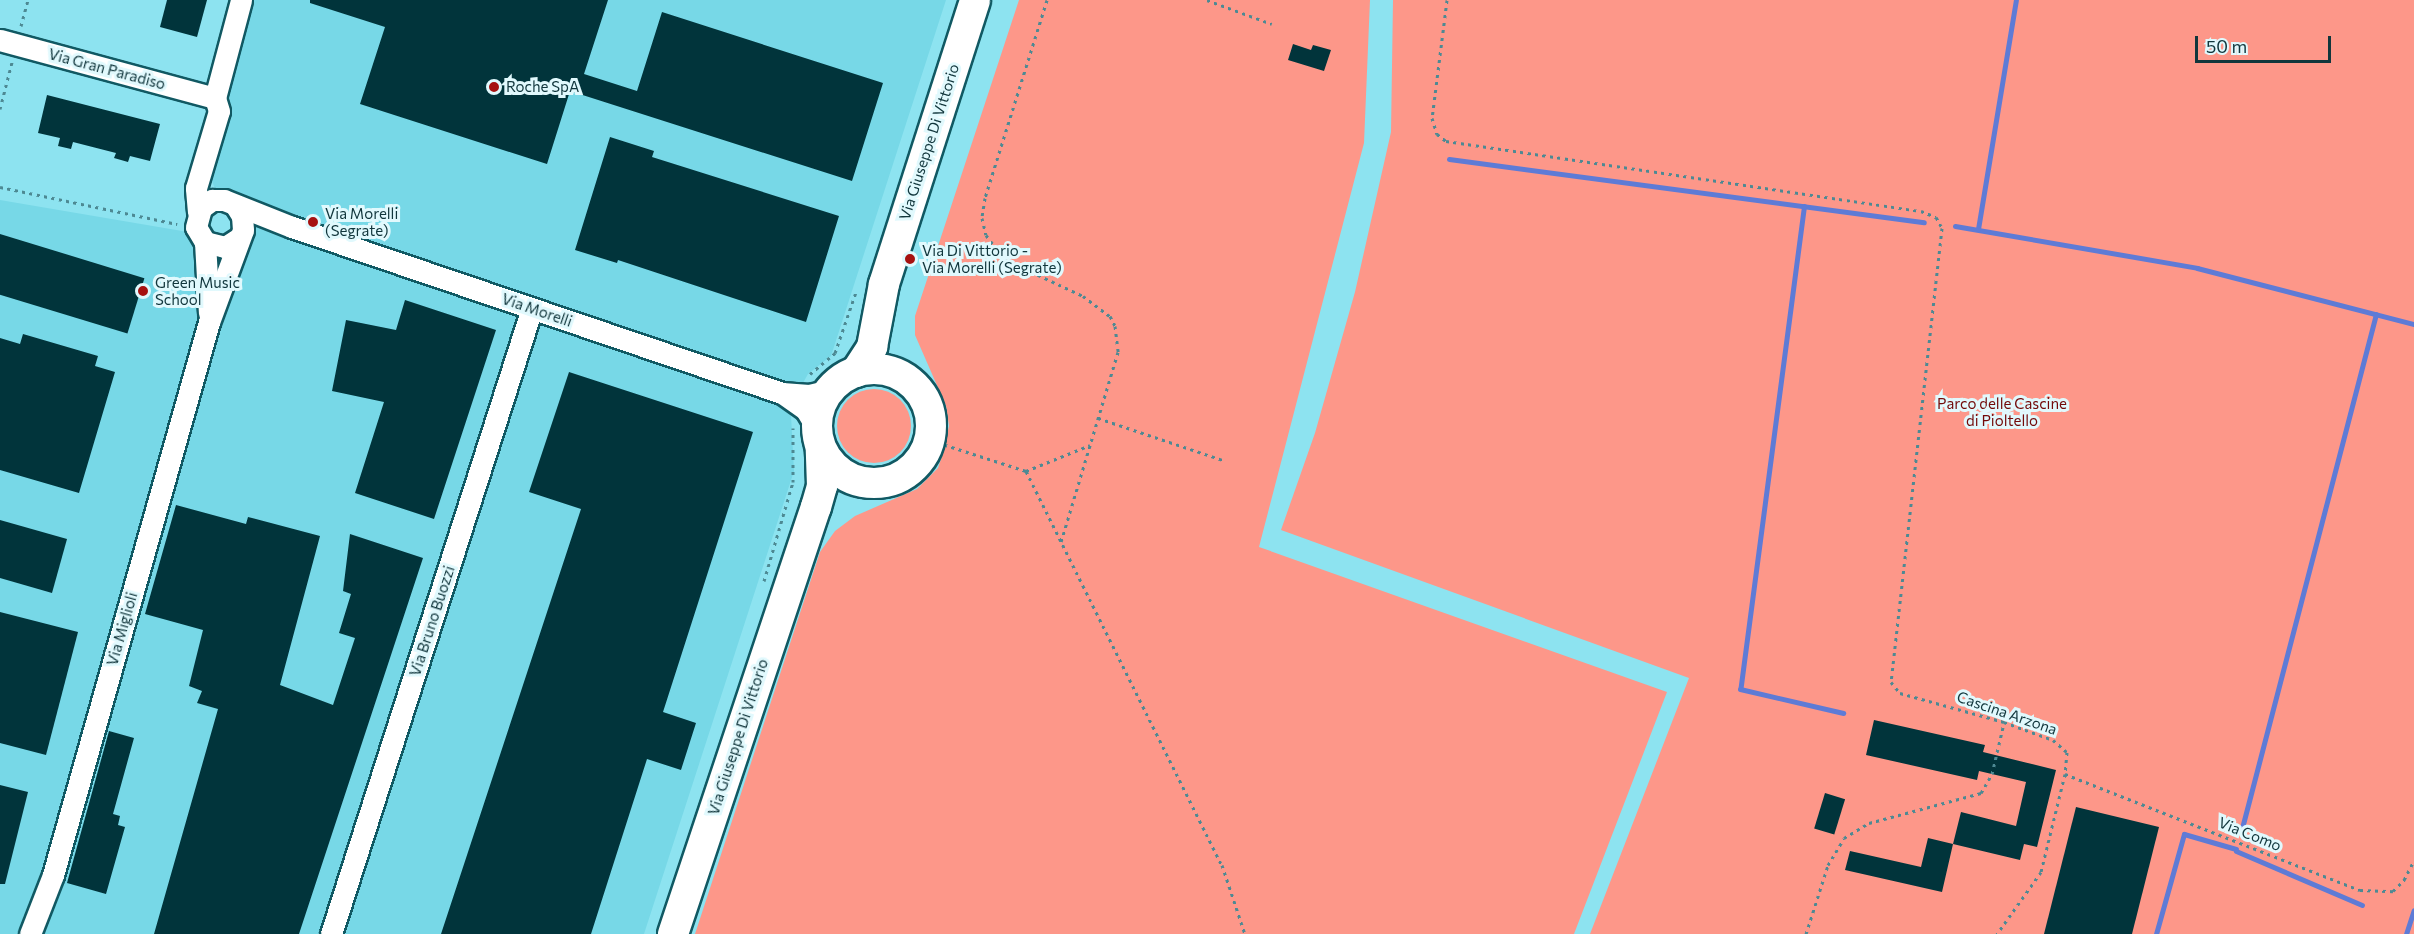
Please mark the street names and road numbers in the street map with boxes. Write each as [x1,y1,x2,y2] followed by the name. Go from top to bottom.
[47,45,167,93] street label: Via Gran Paradiso
[895,62,963,222] street label: Via Giuseppe Di Vittorio
[499,290,575,330] street label: Via Morelli
[406,563,458,679] street label: Via Bruno Buozzi
[103,590,141,668] street label: Via Miglioli
[704,657,772,817] street label: Via Giuseppe Di Vittorio
[1955,687,2059,739] street label: Cascina Arzona
[2216,813,2284,855] street label: Via Como

